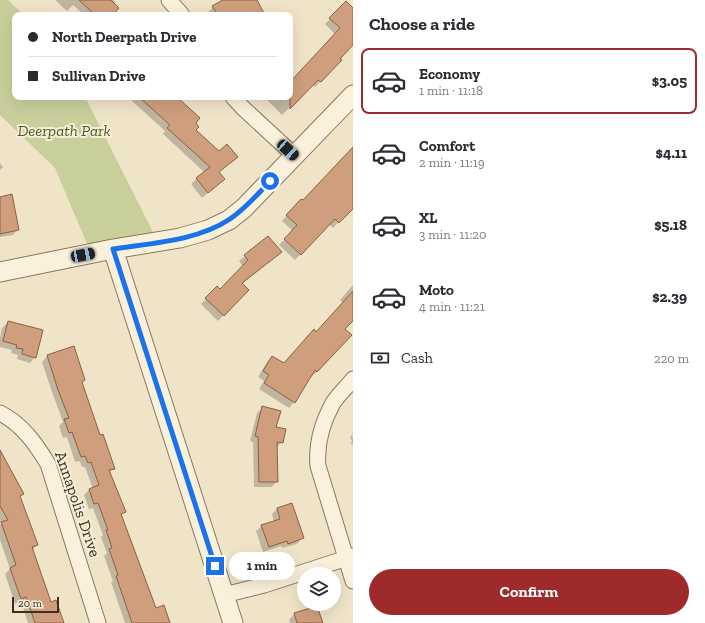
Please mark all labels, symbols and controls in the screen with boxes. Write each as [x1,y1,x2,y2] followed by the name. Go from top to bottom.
[369,13,475,35] text: Choose a ride
[52,28,196,46] text: North Deerpath Drive
[371,63,407,99] icon: car
[419,65,480,83] text: Economy
[52,67,145,85] text: Sullivan Drive
[652,72,687,90] text: $3.05
[419,83,483,98] text: 1 min · 11:18
[17,121,111,140] park label: Deerpath Park
[371,135,407,171] icon: car
[419,137,475,155] text: Comfort
[275,138,301,162] car
[656,144,687,162] text: $4.11
[419,155,485,170] text: 2 min · 11:19
[261,172,279,190] route start
[371,207,407,243] icon: car
[419,209,437,227] text: XL
[654,216,687,234] text: $5.18
[419,227,486,242] text: 3 min · 11:20
[70,247,96,263] car
[371,279,407,315] icon: car
[419,281,454,299] text: Moto
[652,288,687,306] text: $2.39
[419,299,485,314] text: 4 min · 11:21
[369,347,391,369] icon: cash
[401,349,433,367] text: Cash
[654,351,689,366] text: 220 m
[51,449,105,559] street label: Annapolis Drive
[229,552,295,580] callout: 1 min
[206,557,224,575] route end
[247,558,277,573] text: 1 min
[297,567,341,611] map controls
[297,567,341,611] button: layers
[369,569,689,615] button: Confirm
[12,595,59,614] scale bar
[18,597,42,610] text: 20 m

